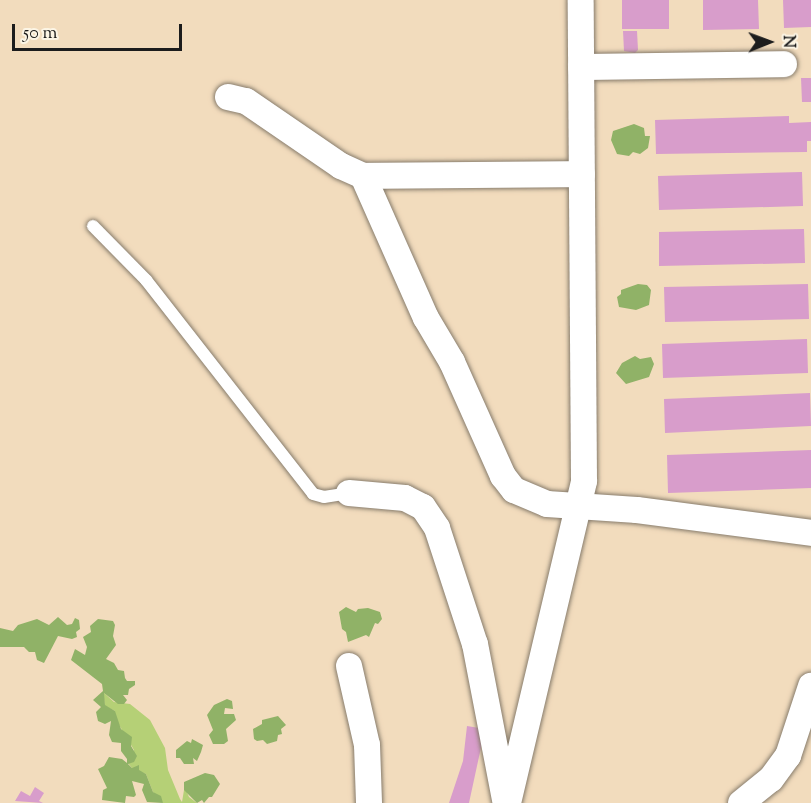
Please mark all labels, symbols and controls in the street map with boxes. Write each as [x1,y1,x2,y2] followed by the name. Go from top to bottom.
[15,12,184,50] scale bar
[739,12,799,72] north arrow
[23,21,57,47] text: 50 m
[776,35,799,48] text: N

